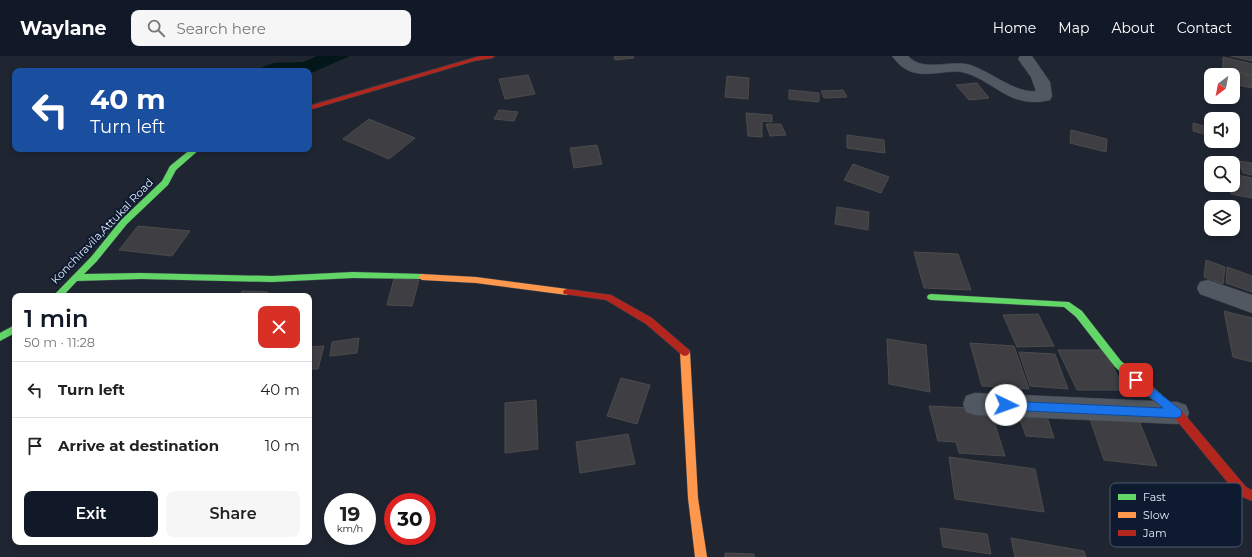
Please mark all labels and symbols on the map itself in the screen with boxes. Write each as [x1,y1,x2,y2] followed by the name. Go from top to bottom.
[1204,68,1240,104] north arrow
[48,175,156,287] street label: Konchiravila,Attukal Road
[1119,363,1153,397] pin
[985,384,1027,426] position arrow
[1110,483,1242,547] legend
[1143,490,1167,504] text: Fast
[384,493,436,545] speed limit sign: 30
[1143,508,1169,522] text: Slow
[1142,526,1167,540] text: Jam

